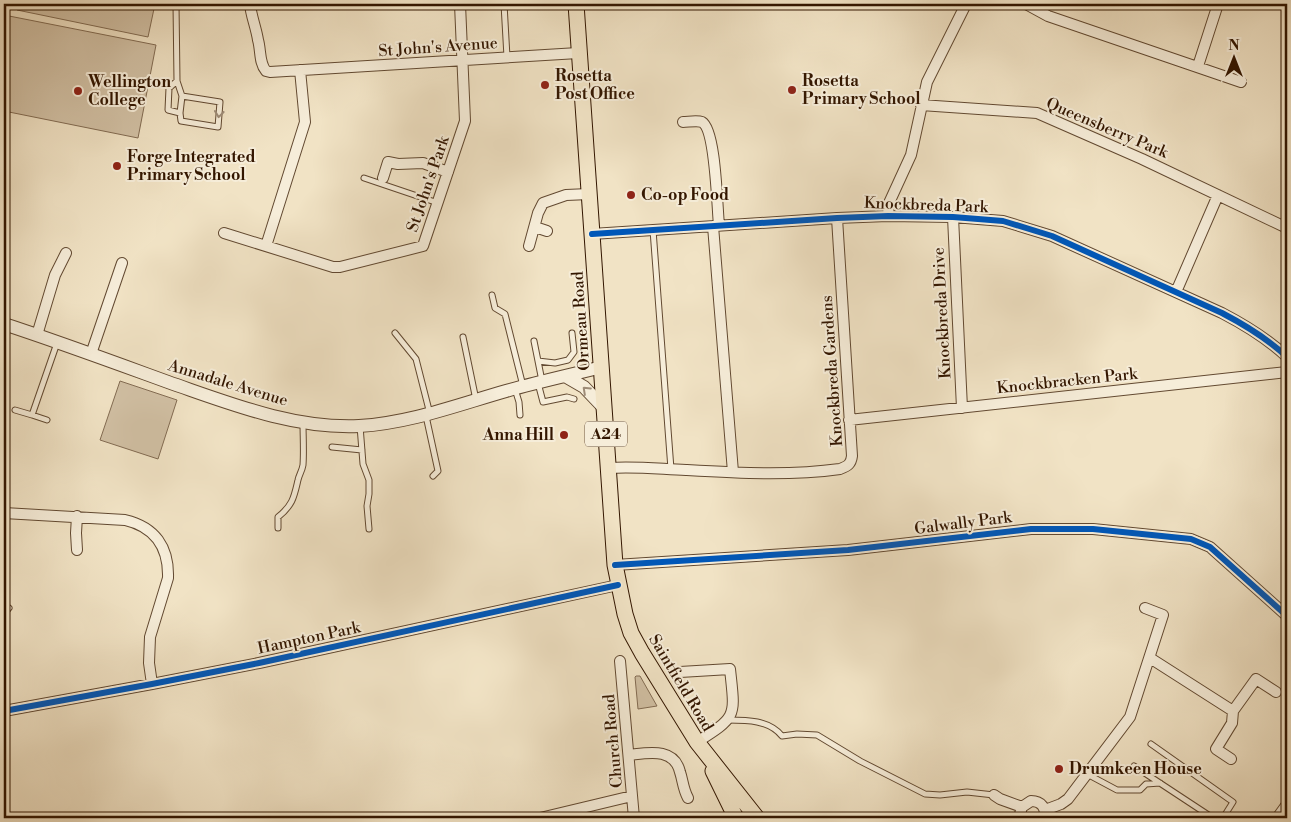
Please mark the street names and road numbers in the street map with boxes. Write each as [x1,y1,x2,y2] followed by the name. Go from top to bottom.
[378,33,498,61] street label: St John's Avenue
[1043,93,1173,163] street label: Queensberry Park
[402,132,454,235] street label: St John's Park
[864,193,990,217] street label: Knockbreda Park
[929,247,955,379] street label: Knockbreda Drive
[568,271,594,371] street label: Ormeau Road
[817,295,847,447] street label: Knockbreda Gardens
[165,355,290,411] street label: Annadale Avenue
[996,364,1140,398] street label: Knockbracken Park
[585,422,627,446] road number: A24
[913,507,1014,539] street label: Galwally Park
[256,617,364,659] street label: Hampton Park
[644,631,718,735] street label: Saintfield Road
[599,693,627,789] street label: Church Road

